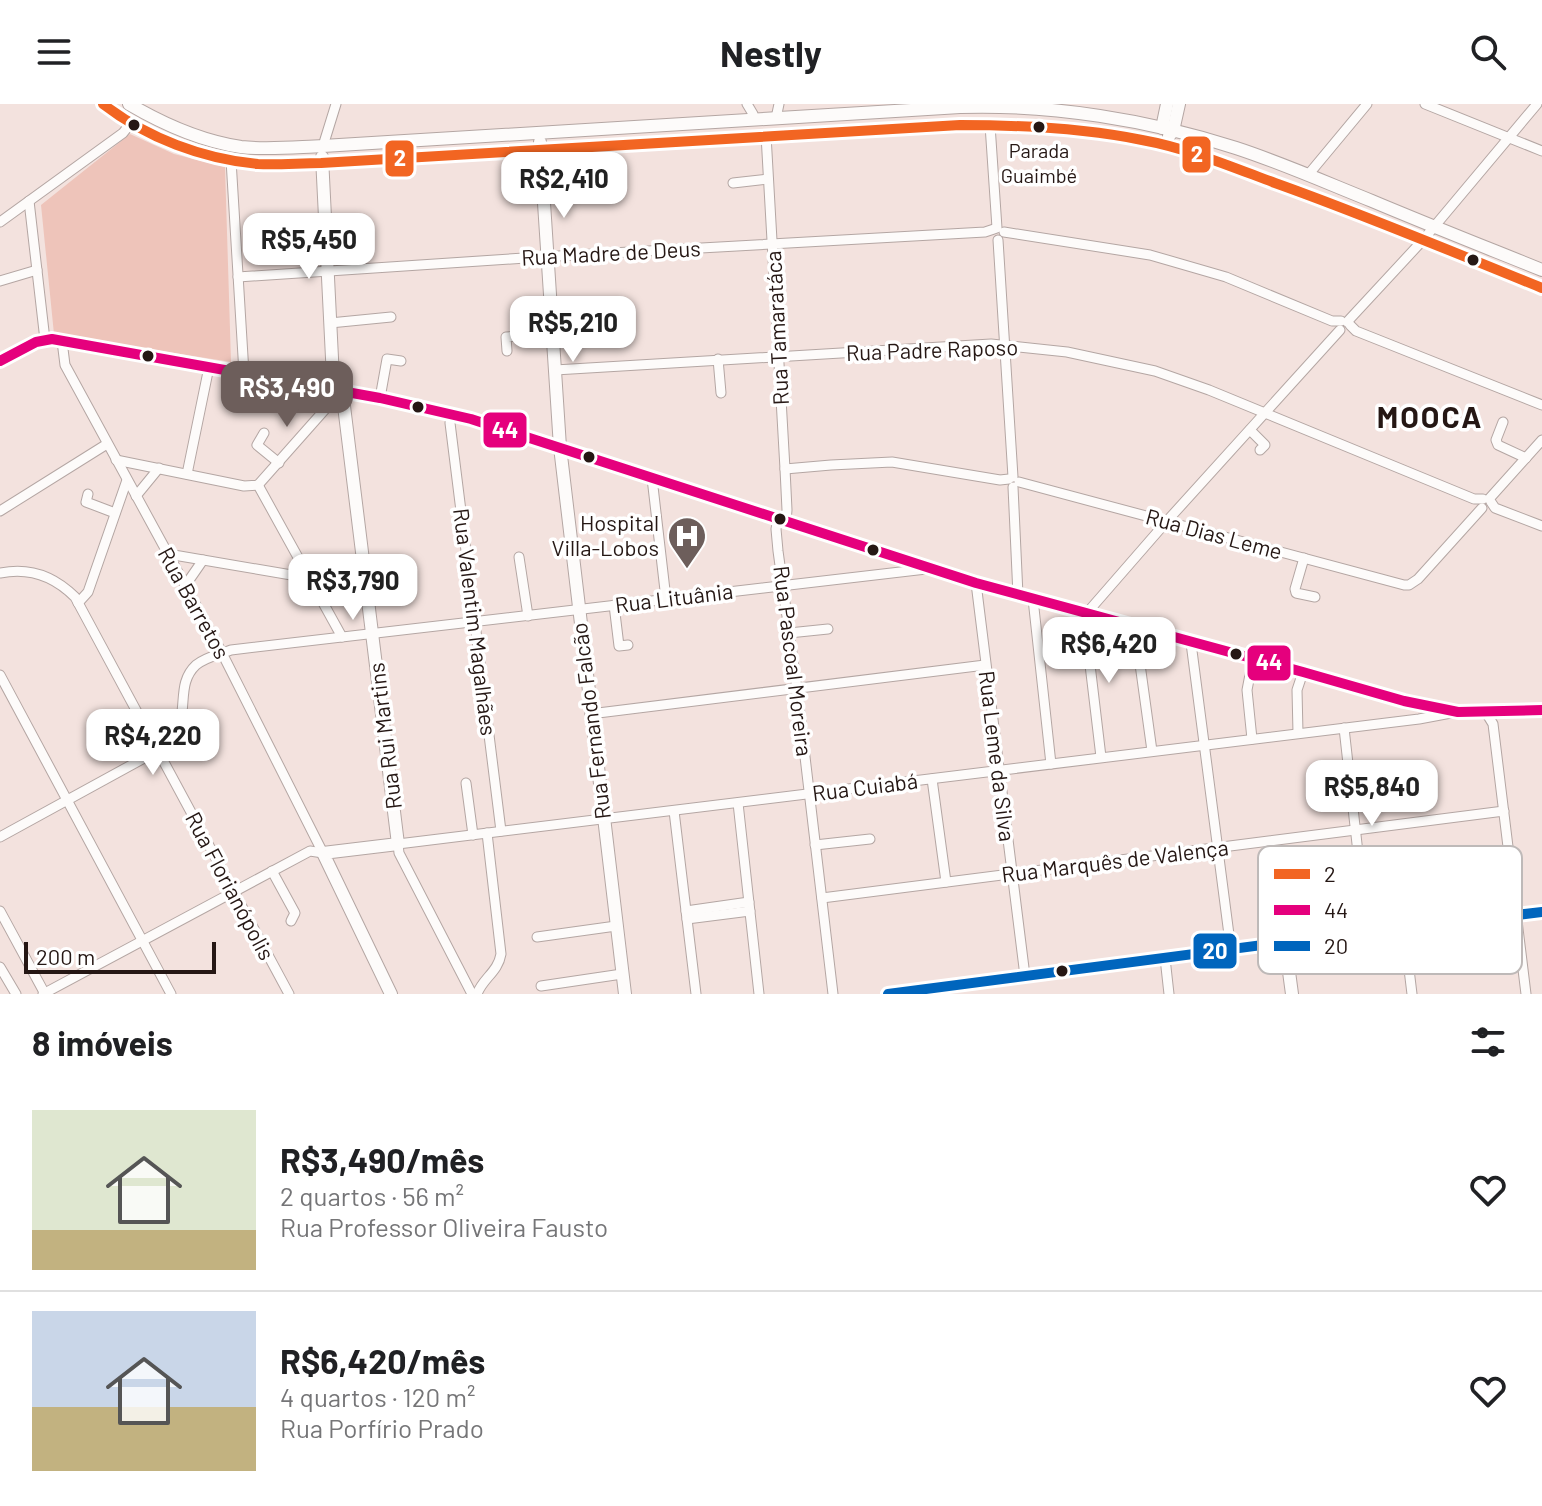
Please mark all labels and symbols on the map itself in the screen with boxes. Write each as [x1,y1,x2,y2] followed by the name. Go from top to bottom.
[126,117,142,133] unlabelled marker
[1031,119,1047,135] marker: Parada Guaimbé
[1181,135,1212,174] line badge: 2
[1001,138,1077,187] place label: Parada Guaimbé
[384,139,415,178] line badge: 2
[1191,140,1203,166] text: 2
[394,144,406,170] text: 2
[490,152,638,220] pin: R$2,410
[235,213,383,281] pin: R$5,450
[521,234,701,270] street label: Rua Madre de Deus
[759,250,793,406] street label: Rua Tamaratáca
[1465,252,1481,268] unlabelled marker
[499,296,647,364] pin: R$5,210
[845,333,1019,365] street label: Rua Padre Raposo
[140,348,156,364] unlabelled marker
[213,361,361,429] pin: R$3,490
[1377,398,1483,434] district label: MOOCA
[410,399,426,415] unlabelled marker
[482,411,528,449] line badge: 44
[492,416,518,442] text: 44
[581,449,597,465] unlabelled marker
[1143,502,1285,564] street label: Rua Dias Leme
[449,507,503,737] street label: Rua Valentim Magalhães
[551,509,659,560] place label: Hospital Villa-Lobos
[772,511,788,527] unlabelled marker
[666,515,708,570] hospital icon: Hospital Villa-Lobos
[154,542,236,663] street label: Rua Barretos
[865,542,881,558] unlabelled marker
[279,554,427,622] pin: R$3,790
[769,564,819,758] street label: Rua Pascoal Moreira
[613,577,734,617] street label: Rua Lituânia
[1035,617,1183,685] pin: R$6,420
[565,621,615,821] street label: Rua Fernando Falcão
[1246,644,1292,682] line badge: 44
[1228,646,1244,662] unlabelled marker
[1256,648,1282,674] text: 44
[362,661,406,811] street label: Rua Rui Martins
[975,669,1021,843] street label: Rua Leme da Silva
[79,709,227,777] pin: R$4,220
[1298,760,1446,828] pin: R$5,840
[811,767,919,805] street label: Rua Cuiabá
[181,807,281,964] street label: Rua Florianópolis
[1000,833,1230,887] street label: Rua Marquês de Valença
[1258,846,1522,974] legend
[1324,860,1336,886] text: 2
[1324,896,1348,922] text: 44
[1192,932,1238,970] line badge: 20
[1324,932,1348,958] text: 20
[1203,937,1227,963] text: 20
[24,938,216,974] scale bar
[1054,963,1070,979] unlabelled marker

